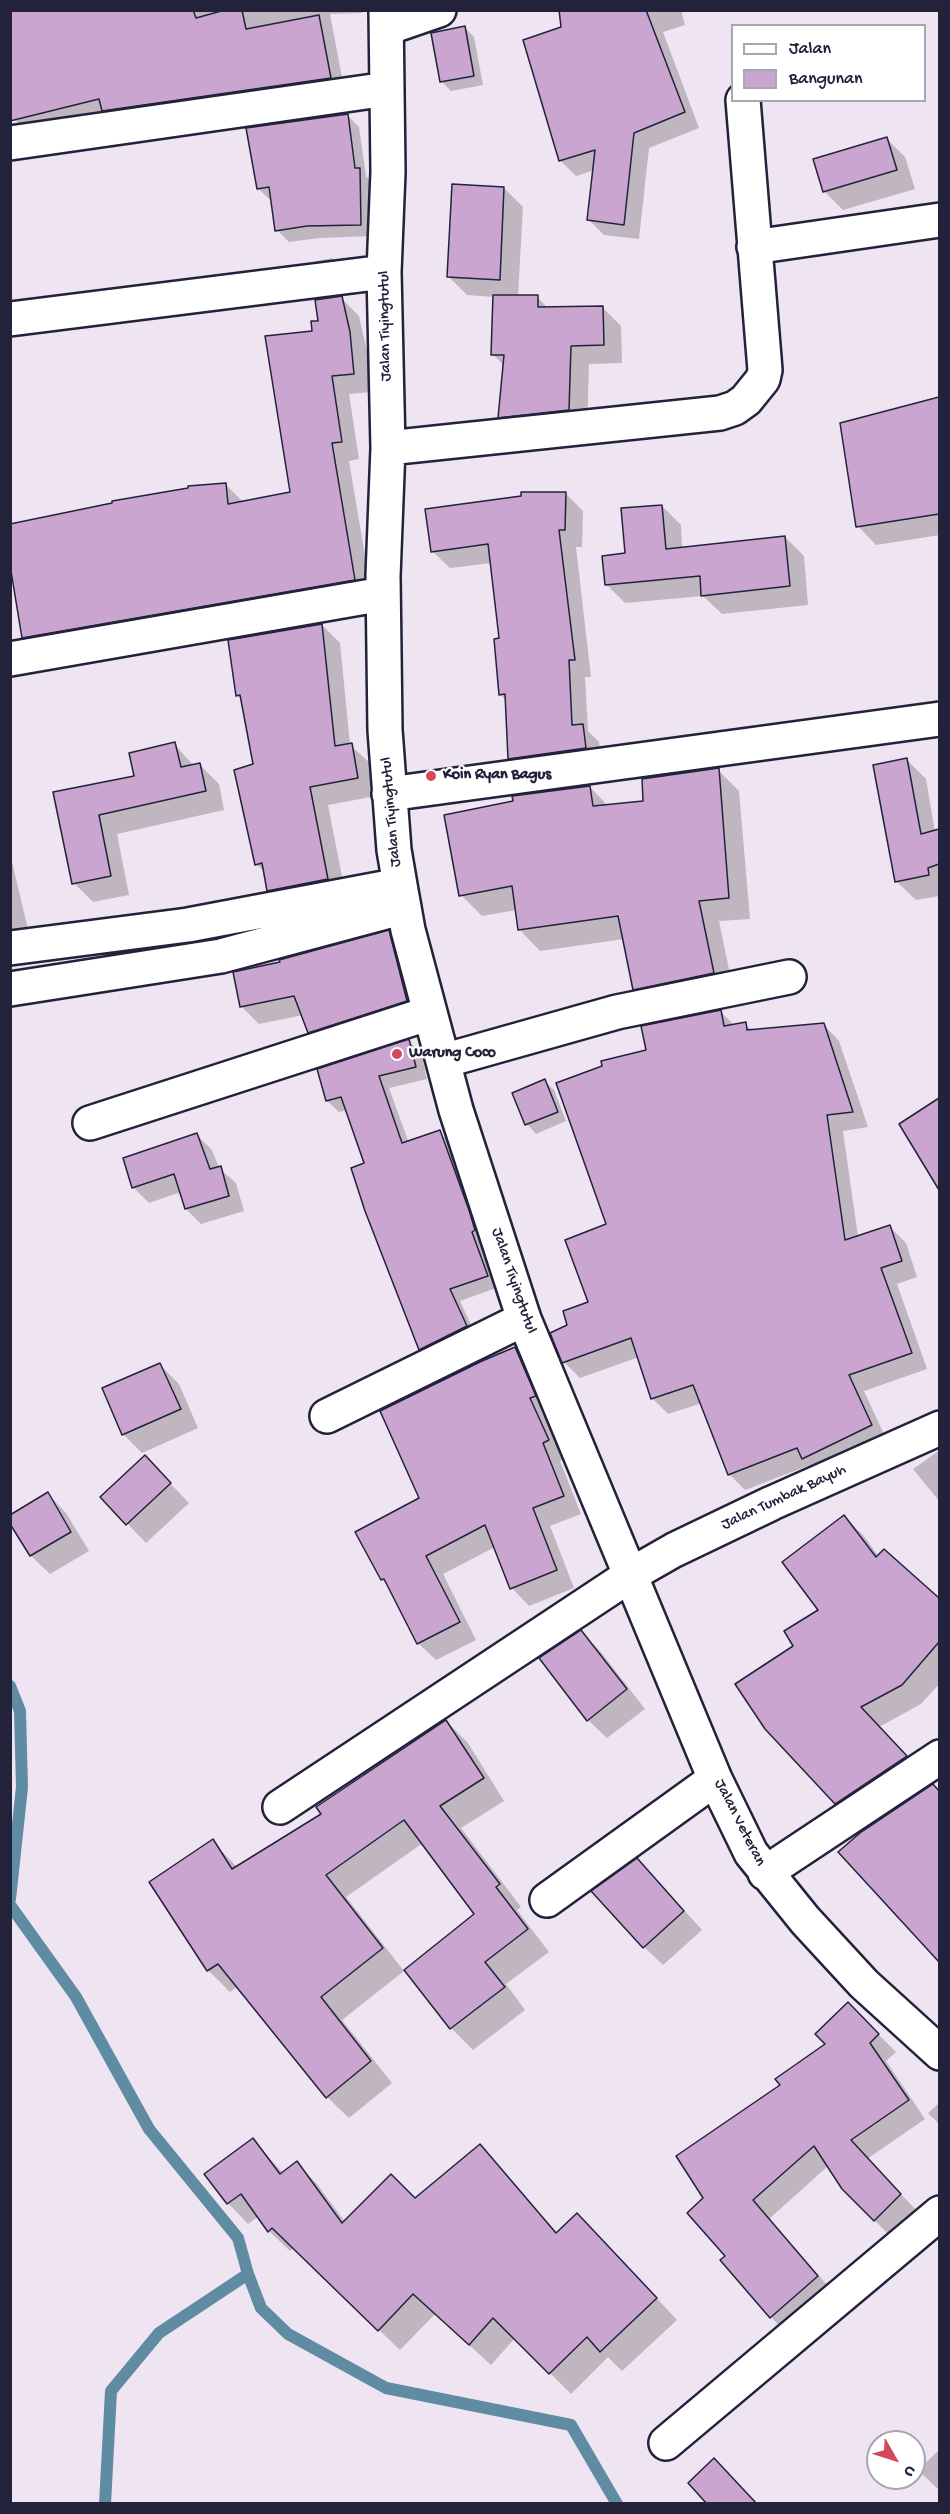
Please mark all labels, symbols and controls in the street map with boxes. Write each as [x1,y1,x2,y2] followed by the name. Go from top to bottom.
[731,24,926,102] legend
[789,39,831,60] text: Jalan
[789,69,863,90] text: Bangunan
[375,271,397,381] street label: Jalan Tiyingtutul
[378,756,406,868] street label: Jalan Tiyingtutul
[443,766,551,786] place label: Koin Ryan Bagus
[424,769,438,783] marker: Koin Ryan Bagus
[409,1044,496,1064] place label: Warung Coco
[390,1047,404,1061] marker: Warung Coco
[486,1226,540,1336] street label: Jalan Tiyingtutul
[719,1461,849,1535] street label: Jalan Tumbak Bayuh
[709,1776,769,1870] street label: Jalan Veteran
[866,2430,926,2490] north arrow
[899,2461,919,2480] text: U

